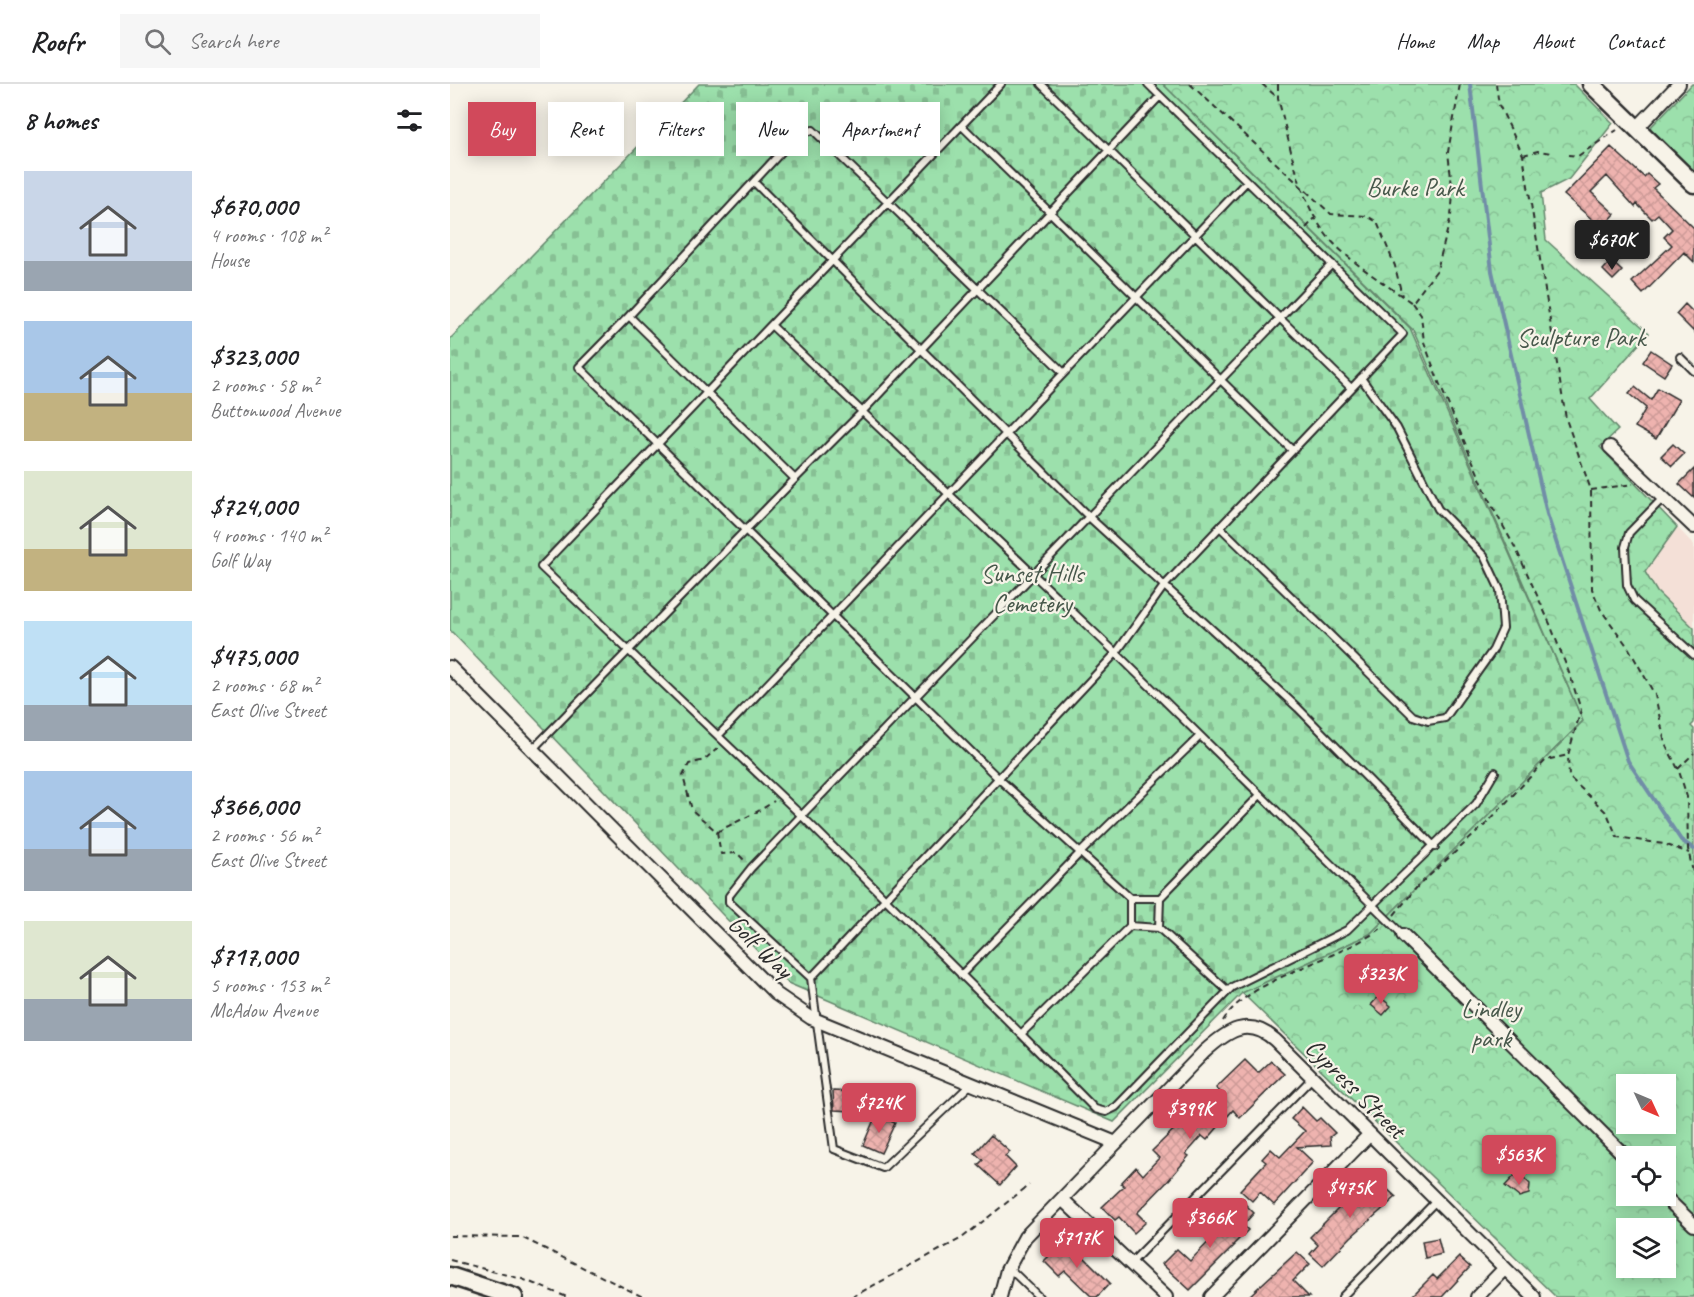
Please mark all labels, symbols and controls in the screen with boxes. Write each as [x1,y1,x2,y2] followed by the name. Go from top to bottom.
[120,14,540,68] search box
[30,24,84,59] text: Roofr
[141,25,174,58] icon: search
[189,27,278,55] text: Search here
[1396,28,1434,54] text: Home
[1467,28,1499,54] text: Map
[1532,28,1574,54] text: About
[1607,28,1664,54] text: Contact
[468,102,536,156] chip: Buy
[548,102,624,156] chip: Rent
[636,102,724,156] chip: Filters
[736,102,808,156] chip: New
[820,102,940,156] chip: Apartment
[24,104,97,137] text: 8 homes
[393,104,426,137] icon: filters
[1366,171,1466,204] park label: Burke Park
[210,190,298,223] text: $670,000
[72,195,144,267] icon: home
[1570,220,1654,271] pin: $670K
[210,223,327,248] text: 4 rooms · 108 m²
[1589,227,1635,252] text: $670K
[210,248,249,273] text: House
[1517,321,1648,354] park label: Sculpture Park
[210,340,297,373] text: $323,000
[72,345,144,417] icon: home
[210,373,318,398] text: 2 rooms · 58 m²
[210,398,340,423] text: Buttonwood Avenue
[210,490,297,523] text: $724,000
[72,495,144,567] icon: home
[210,523,327,548] text: 4 rooms · 140 m²
[210,548,270,573] text: Golf Way
[981,557,1086,620] park label: Sunset Hills Cemetery
[210,640,297,673] text: $475,000
[72,645,144,717] icon: home
[210,673,318,698] text: 2 rooms · 68 m²
[210,698,326,723] text: East Olive Street
[210,790,298,823] text: $366,000
[72,795,144,867] icon: home
[210,823,318,848] text: 2 rooms · 56 m²
[210,848,326,873] text: East Olive Street
[721,907,802,987] street label: Golf Way
[210,940,297,973] text: $717,000
[72,945,144,1017] icon: home
[1339,954,1423,1005] pin: $323K
[1358,961,1404,986] text: $323K
[210,973,327,998] text: 5 rooms · 153 m²
[1461,992,1523,1055] park label: Lindley park
[210,998,318,1023] text: McAdow Avenue
[1298,1031,1415,1147] street label: Cypress Street
[1616,1074,1676,1134] north arrow
[1616,1074,1676,1278] map controls
[837,1083,921,1134] pin: $724K
[1148,1089,1232,1140] pin: $399K
[856,1090,902,1115] text: $724K
[1167,1096,1213,1121] text: $399K
[1477,1135,1561,1186] pin: $563K
[1496,1142,1542,1167] text: $563K
[1616,1146,1676,1206] button: locate
[1308,1168,1392,1219] pin: $475K
[1327,1175,1373,1200] text: $475K
[1168,1198,1252,1249] pin: $366K
[1187,1205,1234,1230] text: $366K
[1035,1218,1119,1269] pin: $717K
[1616,1218,1676,1278] button: layers
[1054,1225,1100,1250] text: $717K

